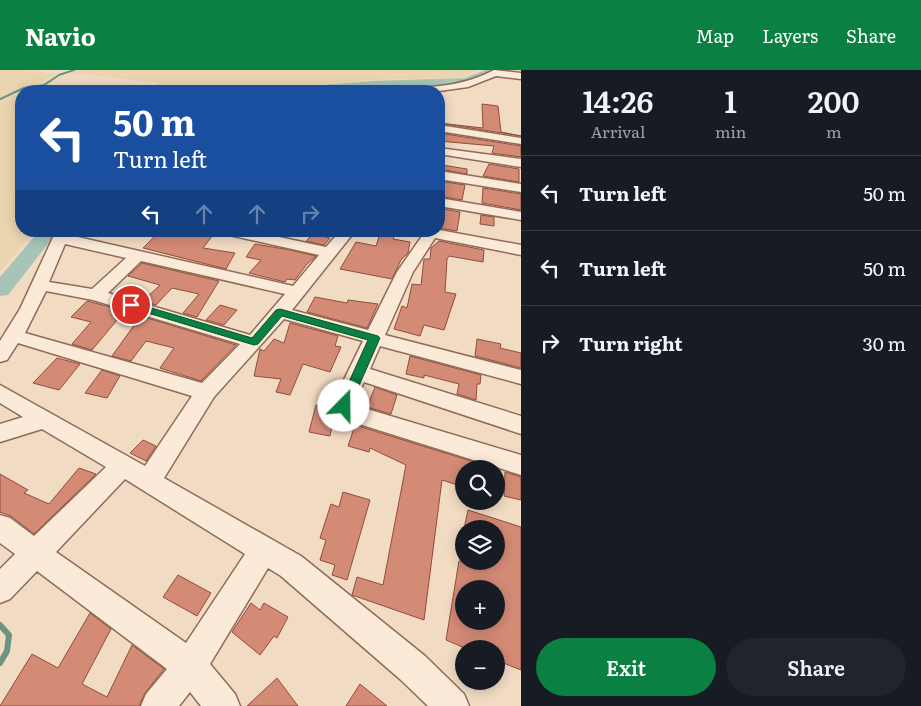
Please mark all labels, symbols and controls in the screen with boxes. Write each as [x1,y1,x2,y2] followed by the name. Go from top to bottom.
[25,18,96,53] text: Navio
[696,22,734,49] text: Map
[762,22,818,49] text: Layers
[846,22,896,49] text: Share
[582,78,653,122] text: 14:26
[724,78,737,122] text: 1
[808,78,860,122] text: 200
[113,95,196,147] text: 50 m
[30,105,95,170] icon: left
[591,119,645,143] text: Arrival
[715,119,746,143] text: min
[826,119,841,143] text: m
[113,142,207,175] text: Turn left
[536,179,564,207] icon: left
[579,179,666,207] text: Turn left
[863,179,906,207] text: 50 m
[137,200,165,228] icon: left
[190,200,218,228] icon: ahead
[243,200,271,228] icon: ahead
[296,200,324,228] icon: right
[536,254,564,282] icon: left
[579,254,666,282] text: Turn left
[863,254,906,282] text: 50 m
[110,284,152,326] pin
[117,291,145,319] icon: arrive
[536,329,564,357] icon: right
[579,329,683,357] text: Turn right
[862,329,906,357] text: 30 m
[317,379,369,431] position arrow
[455,460,505,690] map controls
[455,460,505,510] button: search
[455,520,505,570] button: layers
[455,580,505,630] button: +
[536,638,716,696] button: Exit
[726,638,906,696] button: Share
[455,640,505,690] button: −

